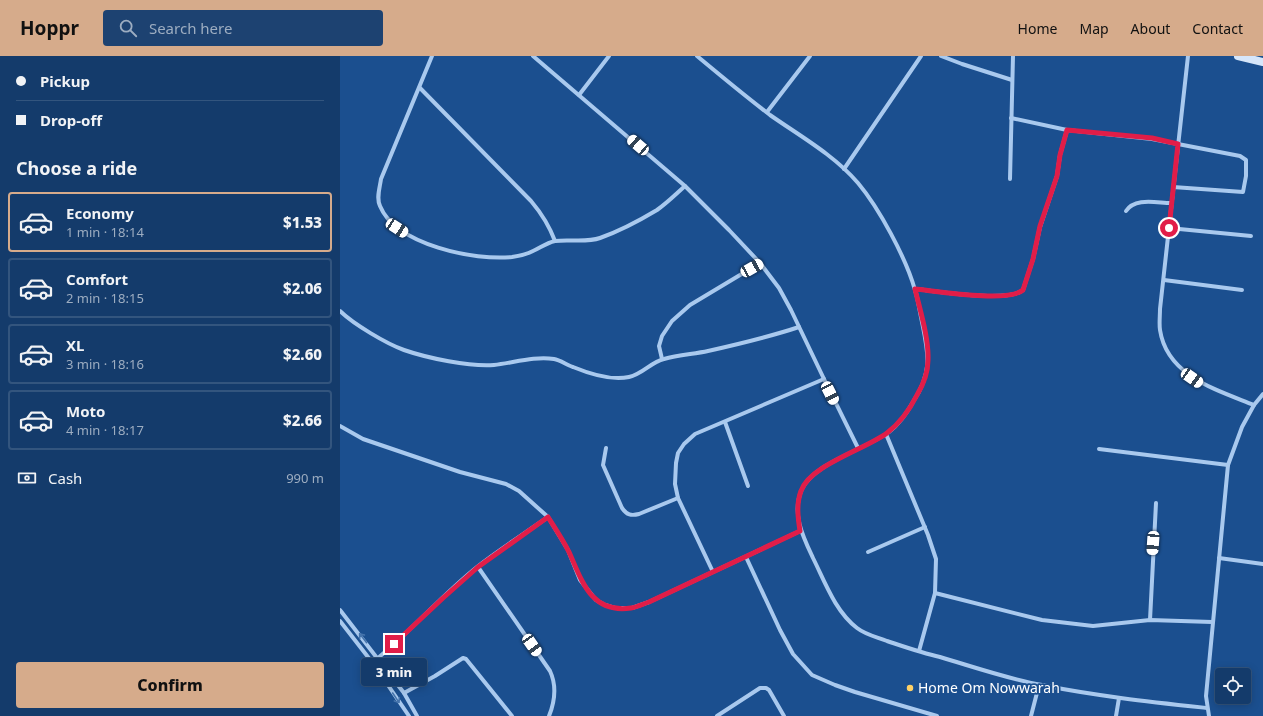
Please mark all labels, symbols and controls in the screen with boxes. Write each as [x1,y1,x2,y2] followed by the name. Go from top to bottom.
[103,10,383,46] search box
[20,15,79,41] text: Hoppr
[117,17,139,39] icon: search
[149,18,232,38] text: Search here
[1018,19,1057,38] text: Home
[1079,19,1109,38] text: Map
[1131,19,1170,38] text: About
[1192,19,1243,38] text: Contact
[40,71,90,91] text: Pickup
[40,110,102,130] text: Drop-off
[625,133,651,157] car
[16,156,137,180] text: Choose a ride
[66,203,134,223] text: Economy
[18,204,54,240] icon: car
[283,212,322,232] text: $1.53
[384,216,410,240] car
[1160,219,1178,237] route start
[66,223,144,241] text: 1 min · 18:14
[739,257,765,279] car
[66,269,128,289] text: Comfort
[18,270,54,306] icon: car
[283,278,322,298] text: $2.06
[66,289,144,307] text: 2 min · 18:15
[66,335,84,355] text: XL
[18,336,54,372] icon: car
[283,344,322,364] text: $2.60
[66,355,144,373] text: 3 min · 18:16
[1179,366,1205,390] car
[819,380,841,406] car
[66,401,105,421] text: Moto
[18,402,54,438] icon: car
[283,410,322,430] text: $2.66
[66,421,144,439] text: 4 min · 18:17
[16,467,38,489] icon: cash
[48,468,82,488] text: Cash
[286,469,324,487] text: 990 m
[1146,531,1160,555] car
[520,632,544,658] car
[358,633,367,644] one-way arrow
[385,635,403,653] route end
[361,658,427,686] callout: 3 min
[16,662,324,708] button: Confirm
[376,663,412,681] text: 3 min
[1215,668,1251,704] map controls
[1215,668,1251,704] button: locate
[918,678,1060,697] place label: Home Om Nowwarah
[905,683,915,693] marker: Home Om Nowwarah
[392,692,400,703] one-way arrow

